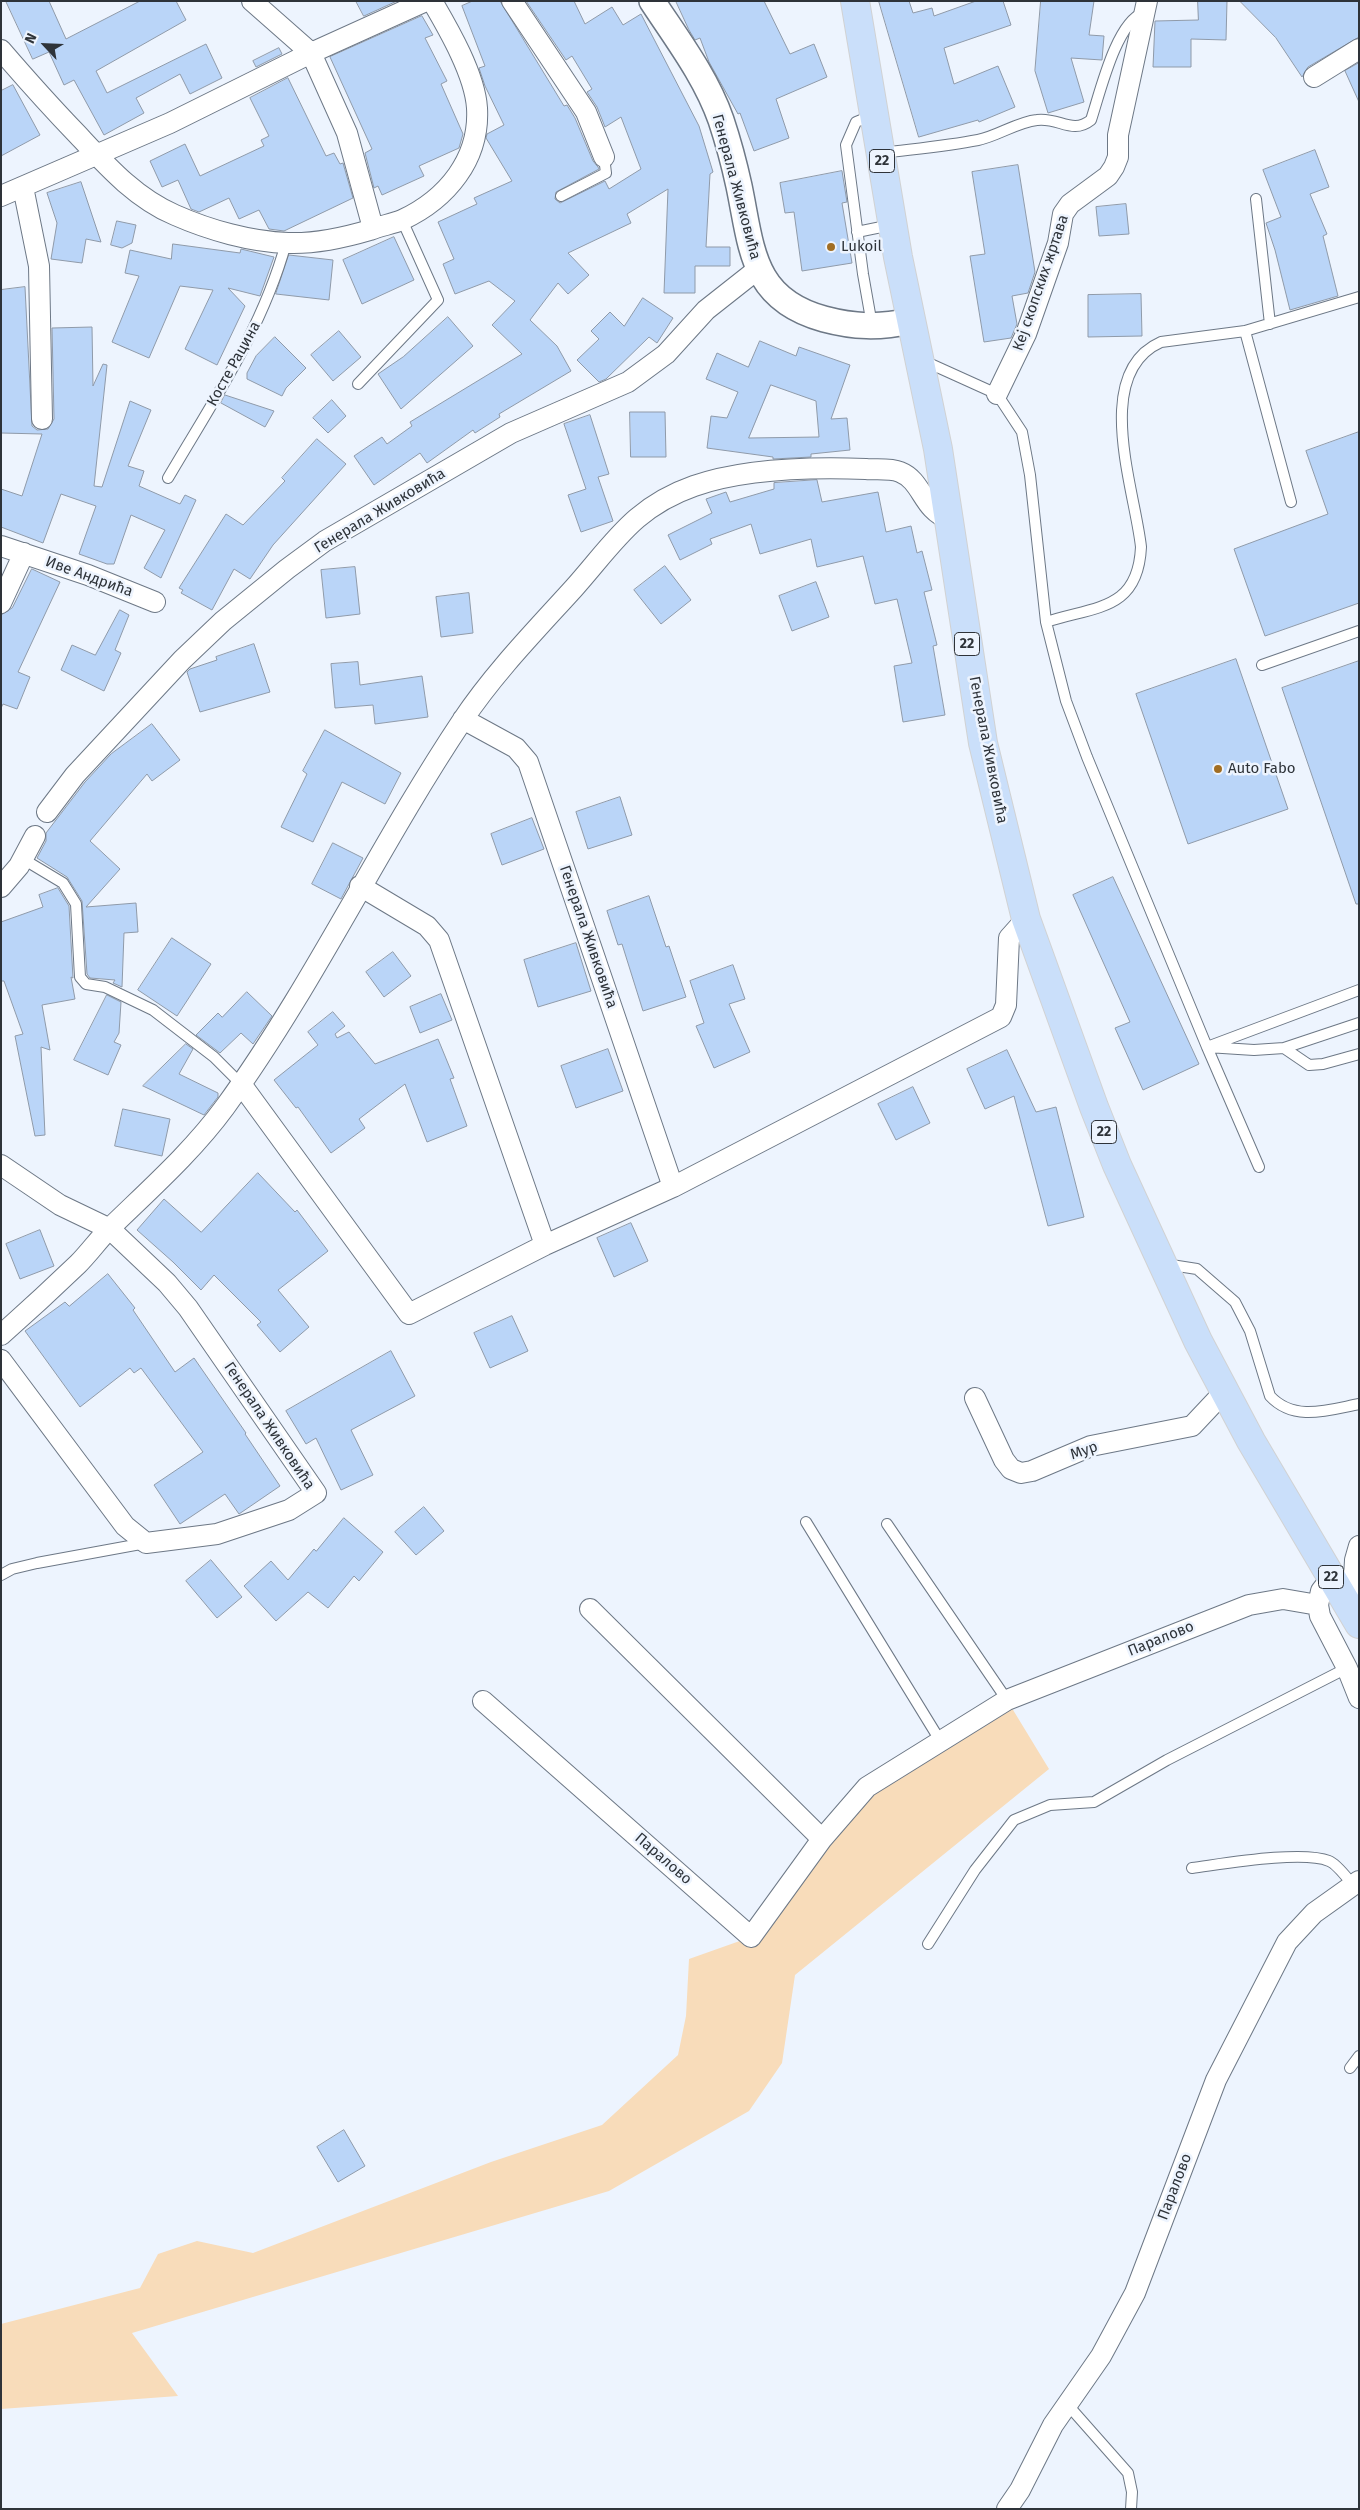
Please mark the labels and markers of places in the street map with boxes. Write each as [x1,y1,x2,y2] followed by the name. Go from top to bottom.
[841,238,882,256] place label: Lukoil
[825,241,837,253] marker: Lukoil
[1228,760,1296,778] place label: Auto Fabo
[1212,763,1224,775] marker: Auto Fabo

